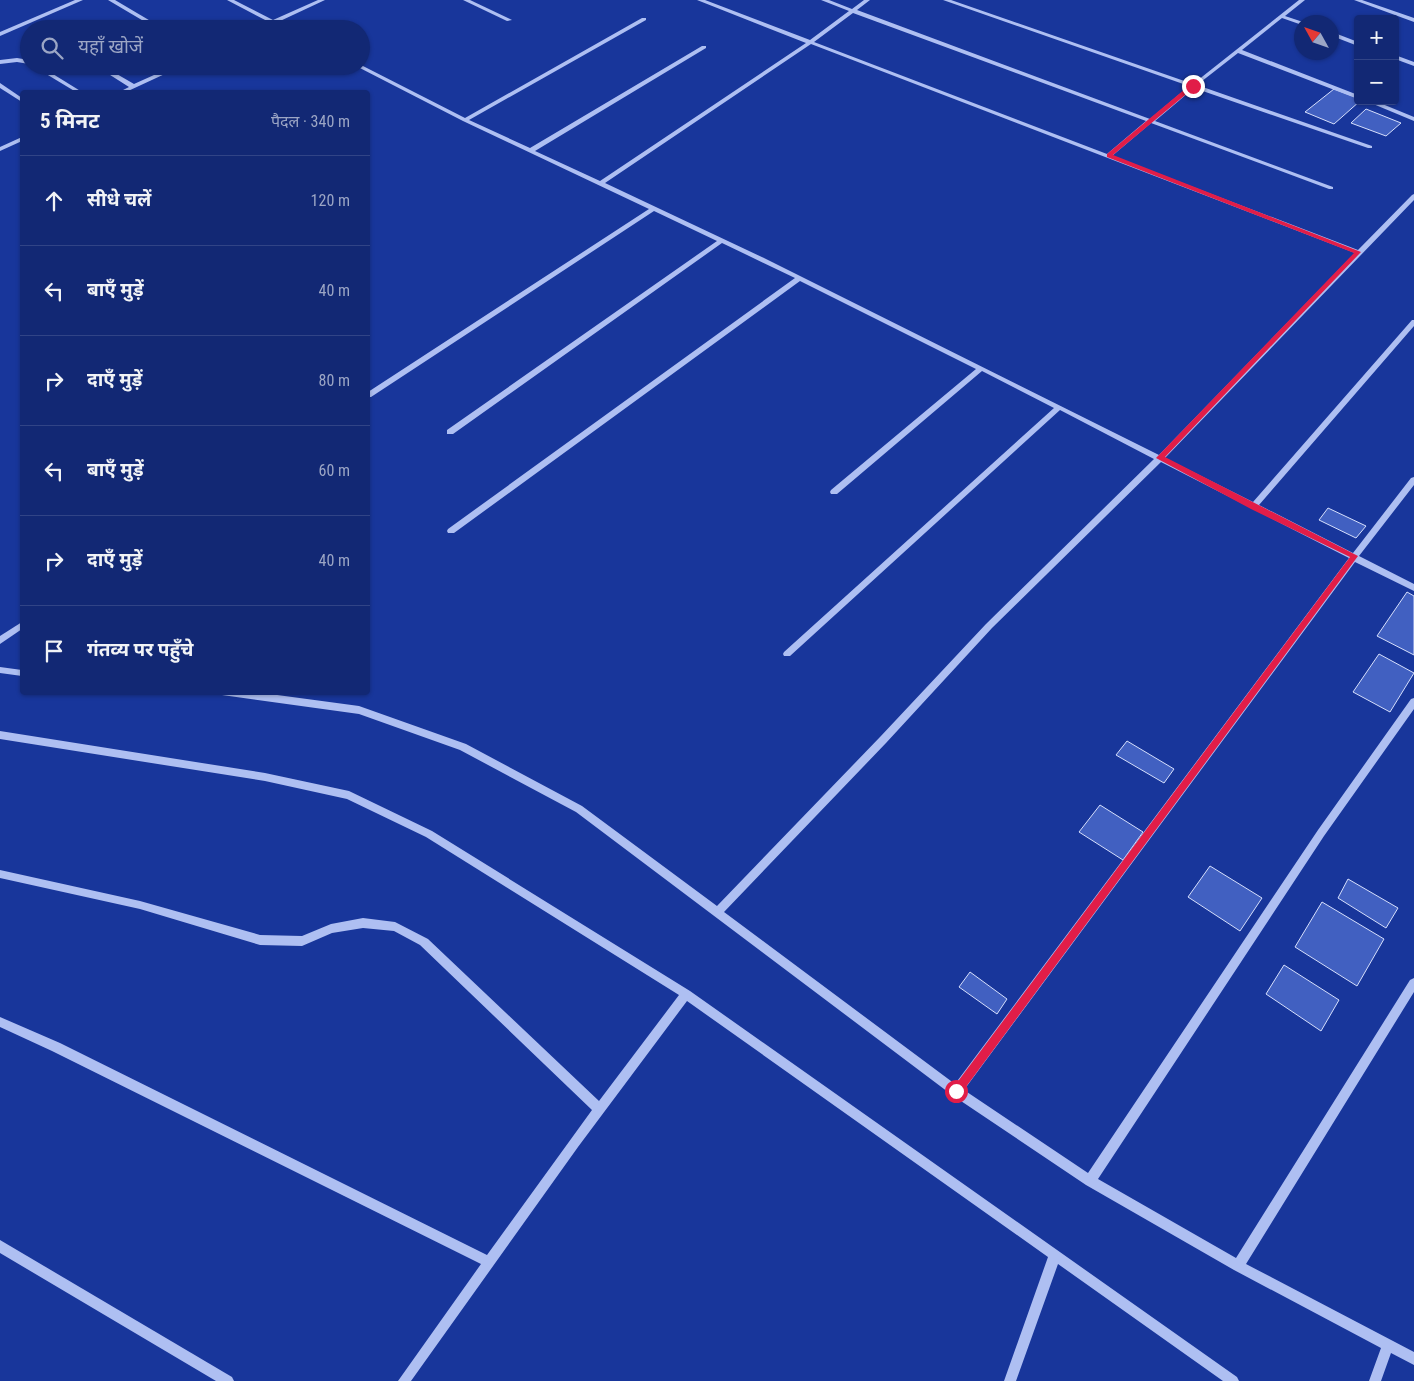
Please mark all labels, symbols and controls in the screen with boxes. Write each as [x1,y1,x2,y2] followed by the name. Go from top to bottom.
[1294,15,1339,60] north arrow
[1354,15,1399,105] map controls
[1354,15,1399,60] button: +
[20,20,370,75] search box
[38,34,66,62] icon: search
[78,35,143,58] text: यहाँ खोजें
[1354,60,1399,105] button: −
[1182,75,1205,98] route end
[40,109,100,133] text: 5 मिनट
[271,112,350,131] text: पैदल · 340 m
[40,187,68,215] icon: ahead
[87,188,151,211] text: सीधे चलें
[311,191,350,210] text: 120 m
[40,277,68,305] icon: left
[87,278,143,301] text: बाएँ मुड़ें
[318,281,350,300] text: 40 m
[40,367,68,395] icon: right
[87,368,142,391] text: दाएँ मुड़ें
[318,371,350,390] text: 80 m
[40,457,68,485] icon: left
[87,458,143,481] text: बाएँ मुड़ें
[318,461,350,480] text: 60 m
[40,547,68,575] icon: right
[87,548,142,571] text: दाएँ मुड़ें
[318,551,350,570] text: 40 m
[40,637,68,665] icon: arrive
[87,638,193,661] text: गंतव्य पर पहुँचे
[945,1080,968,1103] route start

